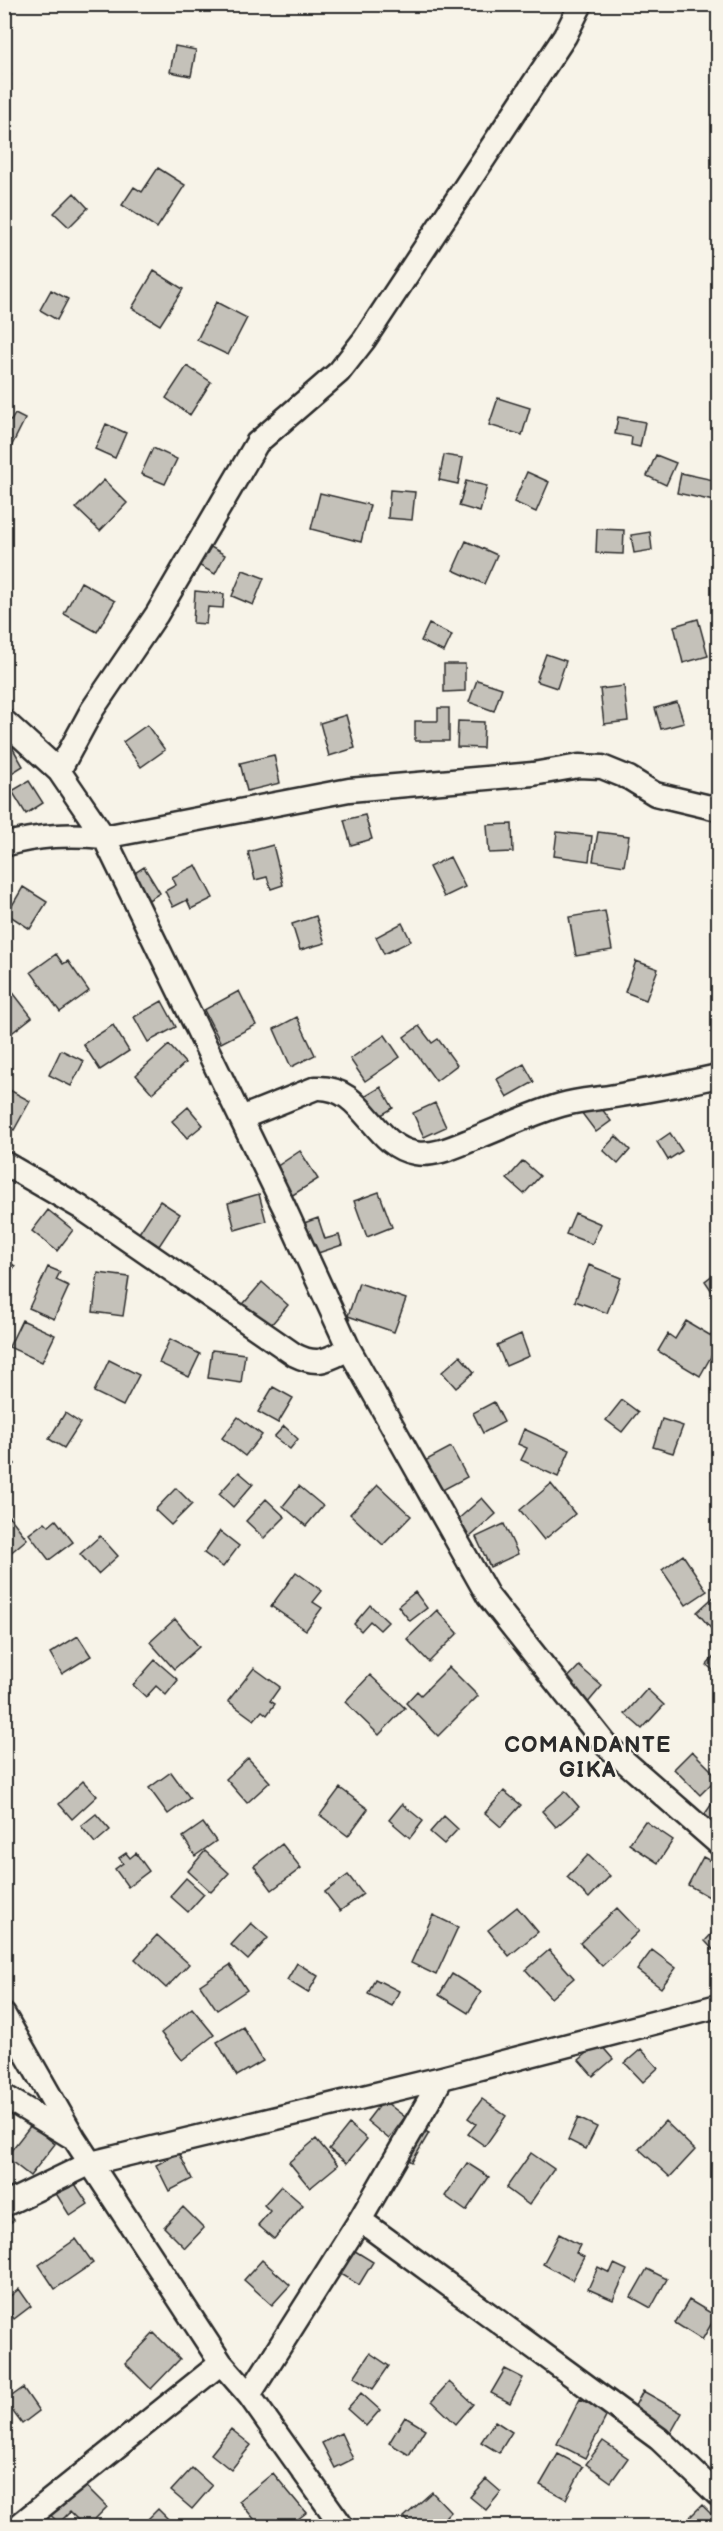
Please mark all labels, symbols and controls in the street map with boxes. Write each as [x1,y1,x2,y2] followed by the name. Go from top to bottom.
[504,1732,672,1784] district label: COMANDANTE GIKA

